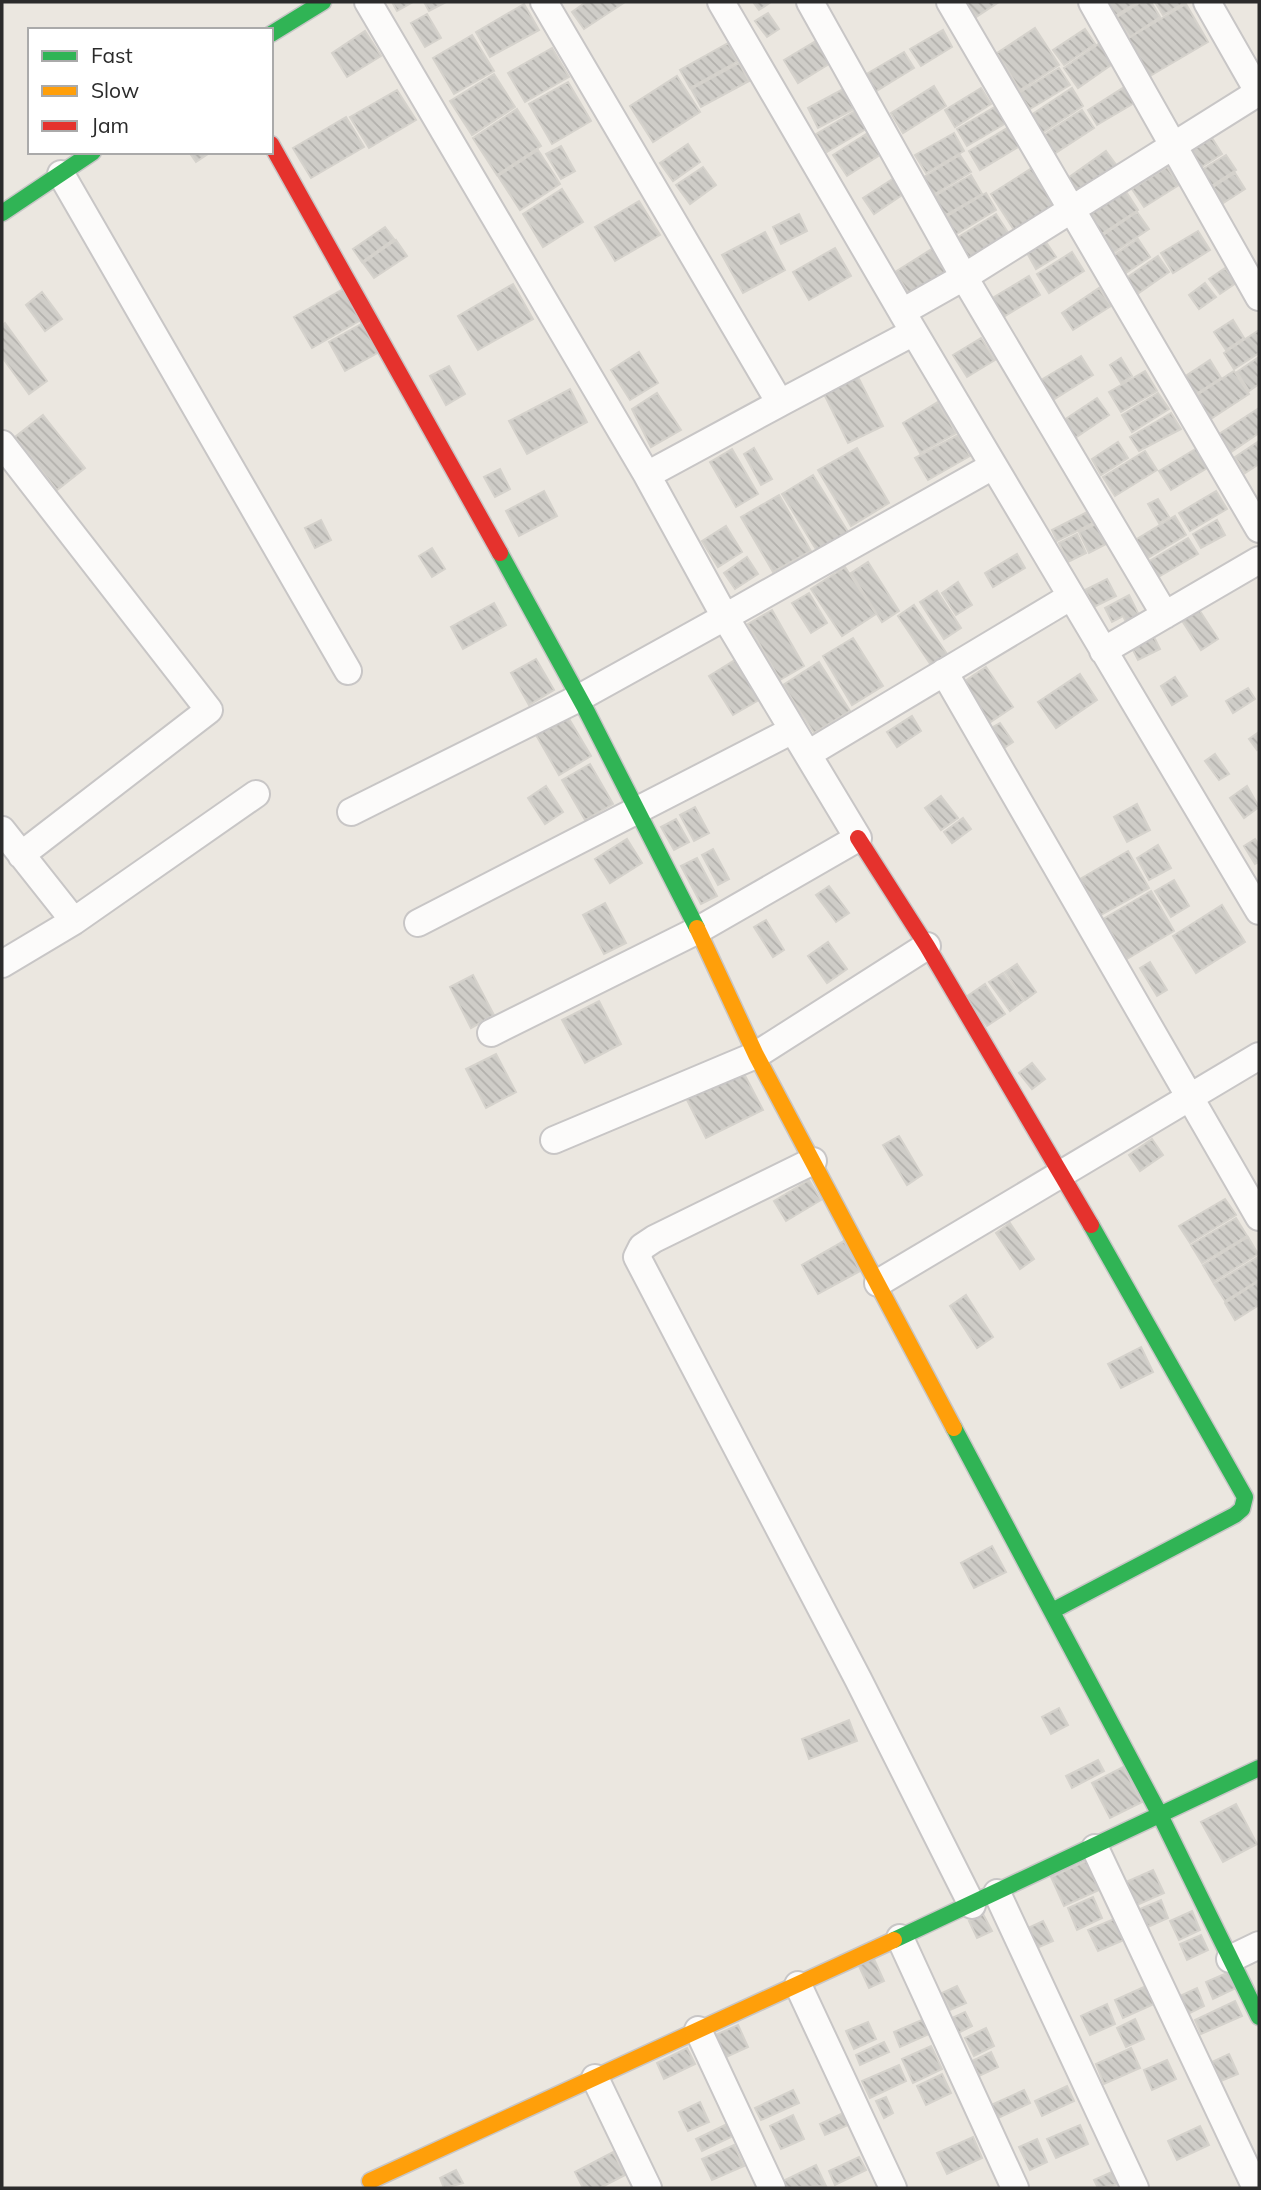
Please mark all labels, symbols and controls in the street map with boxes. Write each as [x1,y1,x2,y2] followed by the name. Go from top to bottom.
[28,28,273,154] legend
[91,42,133,68] text: Fast
[91,77,139,103] text: Slow
[91,112,129,138] text: Jam

